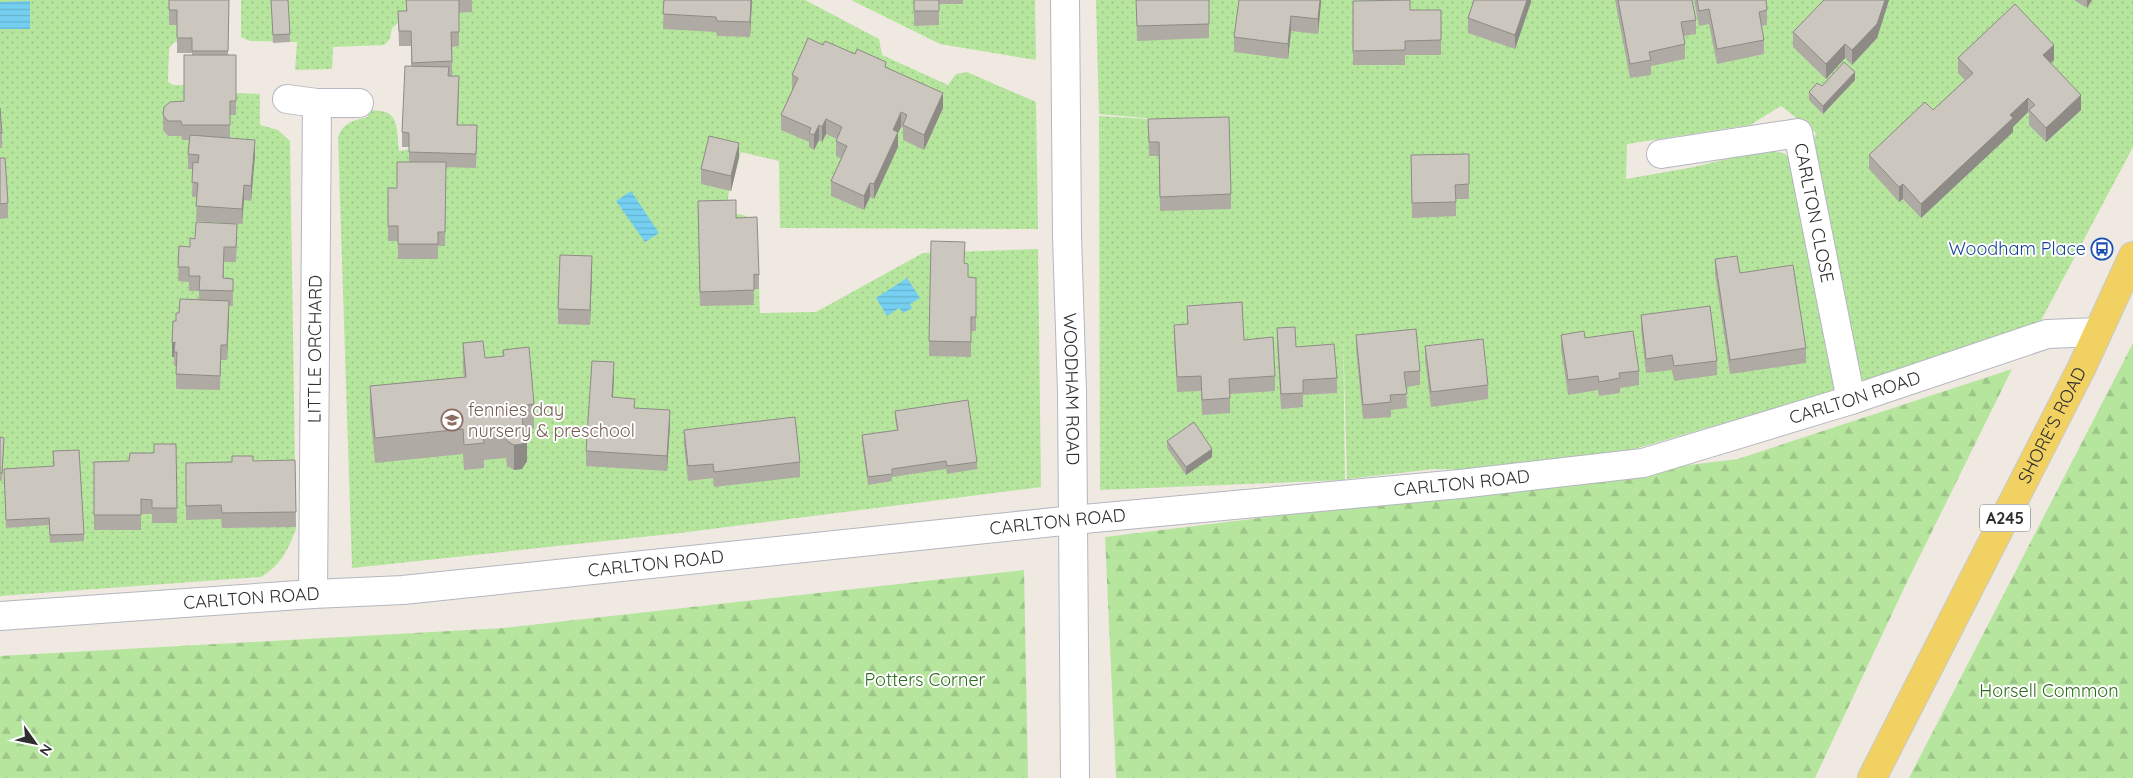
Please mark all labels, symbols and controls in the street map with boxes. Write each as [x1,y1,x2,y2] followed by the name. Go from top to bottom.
[1789,141,1839,284] street label: CARLTON CLOSE
[1948,237,2086,260] place label: Woodham Place
[2090,237,2114,261] bus stop icon: Woodham Place
[302,275,327,423] street label: LITTLE ORCHARD
[1058,312,1085,465] street label: WOODHAM ROAD
[2012,363,2091,487] street label: SHORE'S ROAD
[1786,365,1923,429] street label: CARLTON ROAD
[468,398,635,442] place label: fennies day nursery & preschool
[440,408,464,432] school or university icon: fennies day nursery & preschool
[1393,464,1531,501] street label: CARLTON ROAD
[988,503,1127,540] street label: CARLTON ROAD
[1980,504,2030,532] road number: A245
[587,545,725,582] street label: CARLTON ROAD
[182,582,320,614] street label: CARLTON ROAD
[864,668,986,691] park label: Potters Corner
[1979,679,2119,702] park label: Horsell Common
[10,718,60,768] north arrow
[36,741,56,759] text: N

